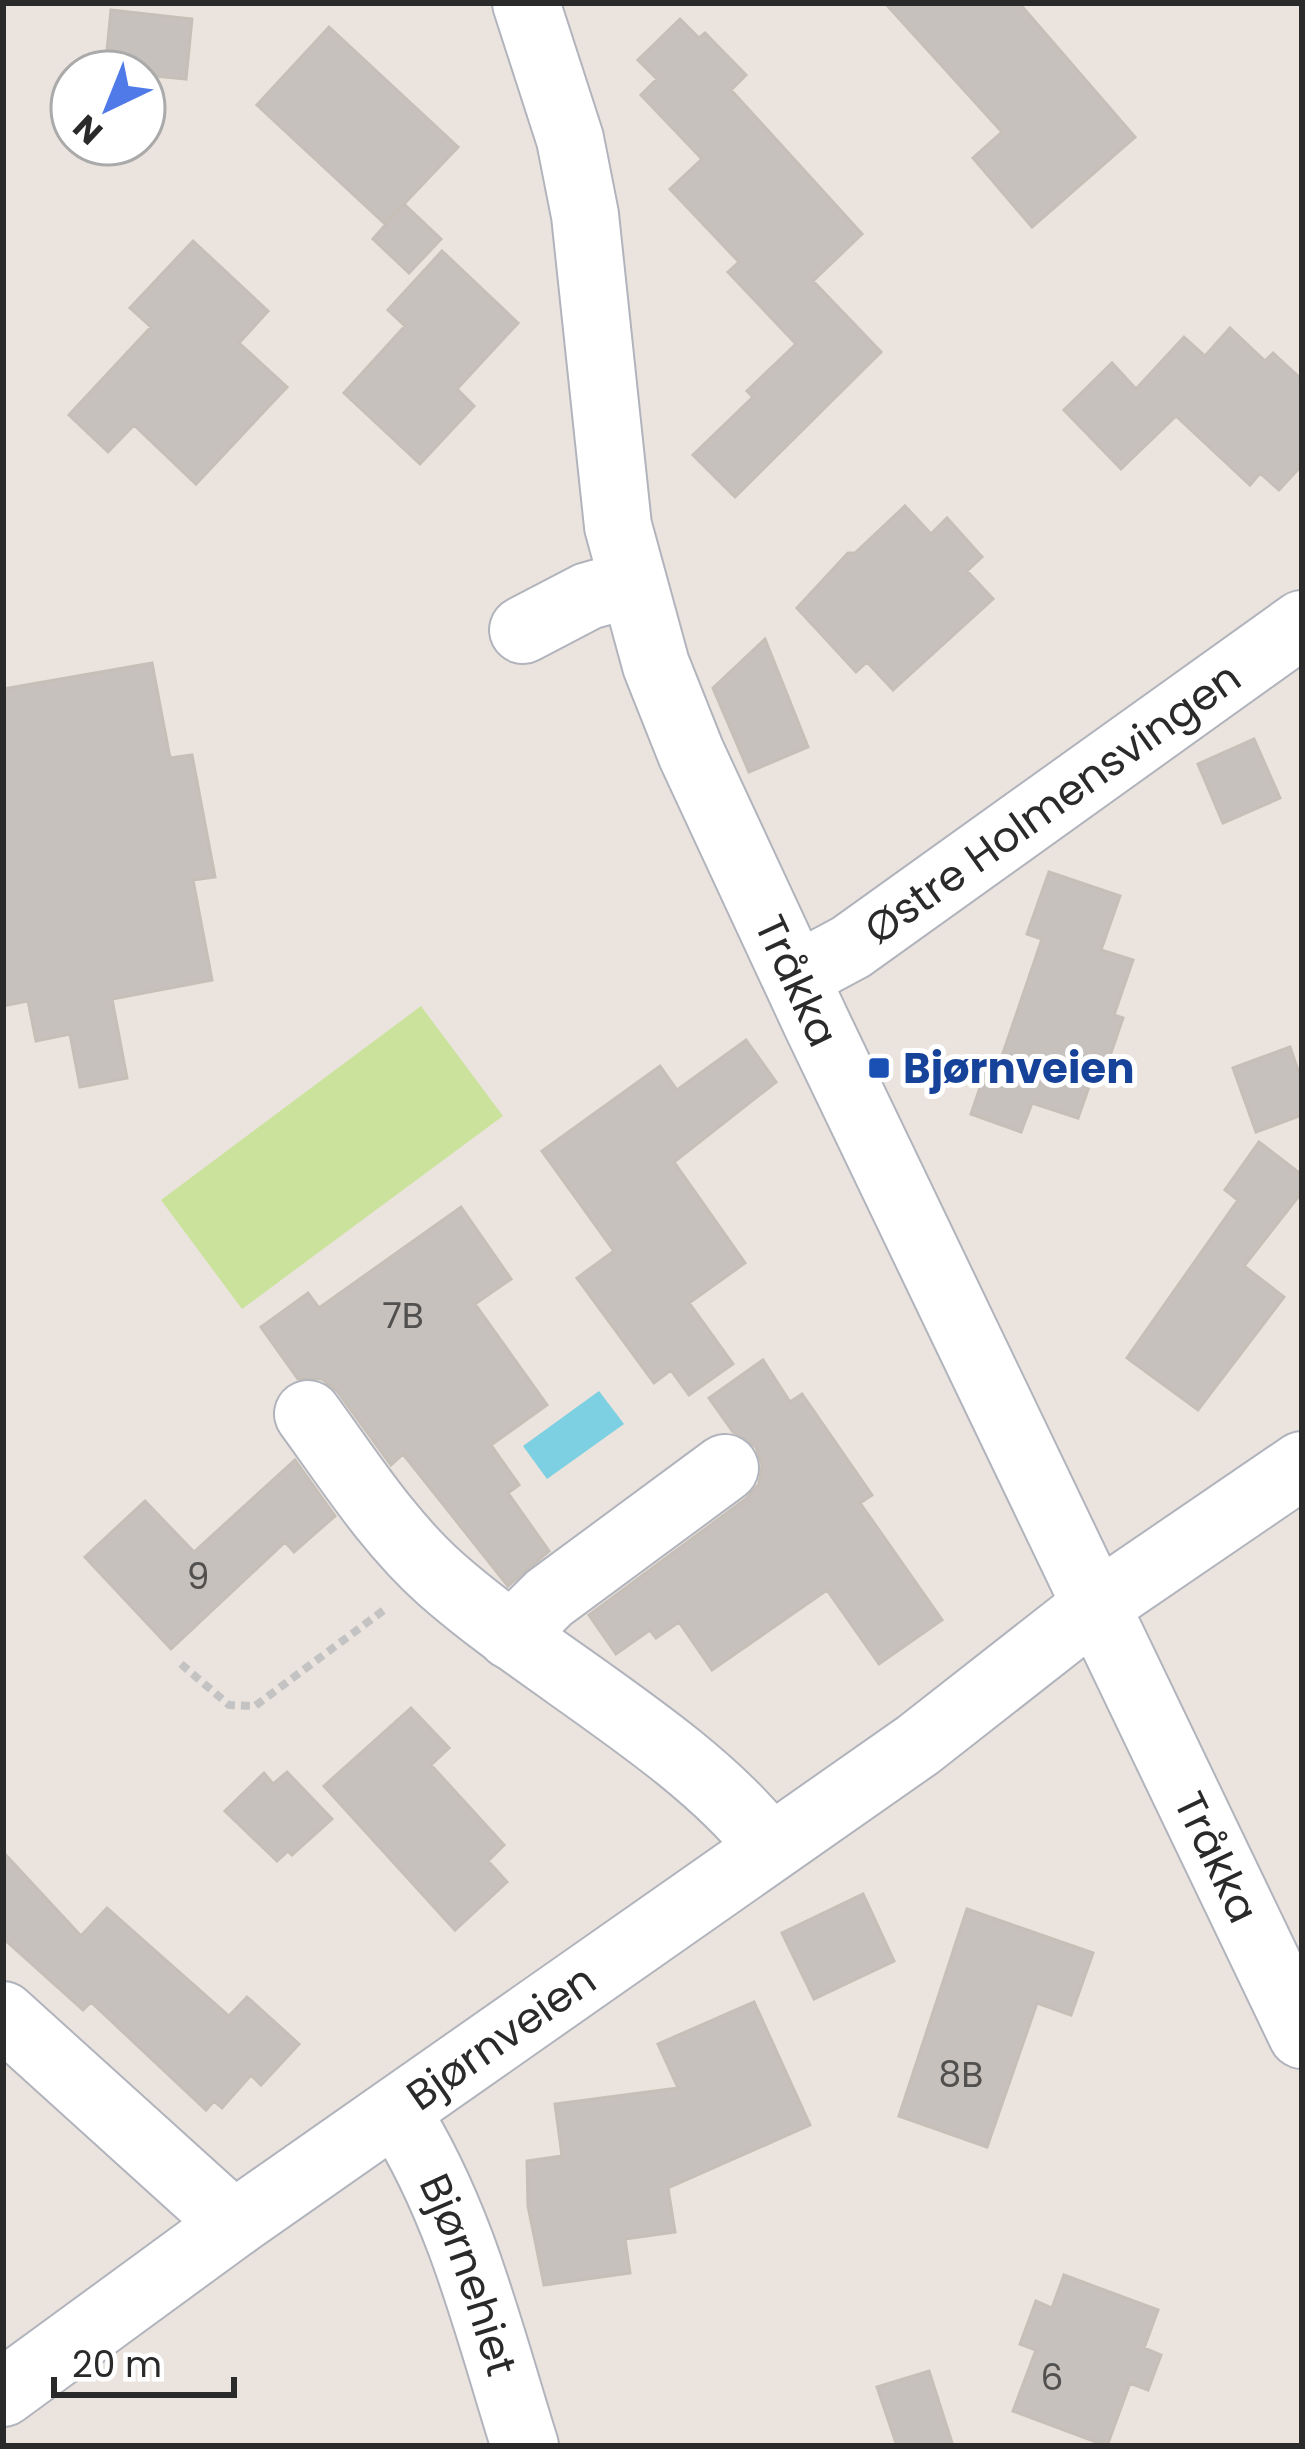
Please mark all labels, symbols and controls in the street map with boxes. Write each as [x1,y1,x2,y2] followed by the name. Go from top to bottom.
[48,48,168,168] north arrow
[63,104,113,155] text: N
[852,648,1252,958] street label: Østre Holmensvingen
[741,905,853,1056] street label: Tråkka
[903,1039,1134,1098] place label: Bjørnveien
[866,1055,892,1081] marker: Bjørnveien
[382,1290,424,1341] house number: 7B
[187,1551,209,1602] house number: 9
[1160,1782,1273,1932] street label: Tråkka
[394,1950,607,2124] street label: Bjørnveien
[939,2049,983,2100] house number: 8B
[406,2164,531,2383] street label: Bjørnehiet
[54,2323,234,2397] scale bar
[72,2339,162,2390] text: 20 m
[1041,2352,1063,2403] house number: 6

